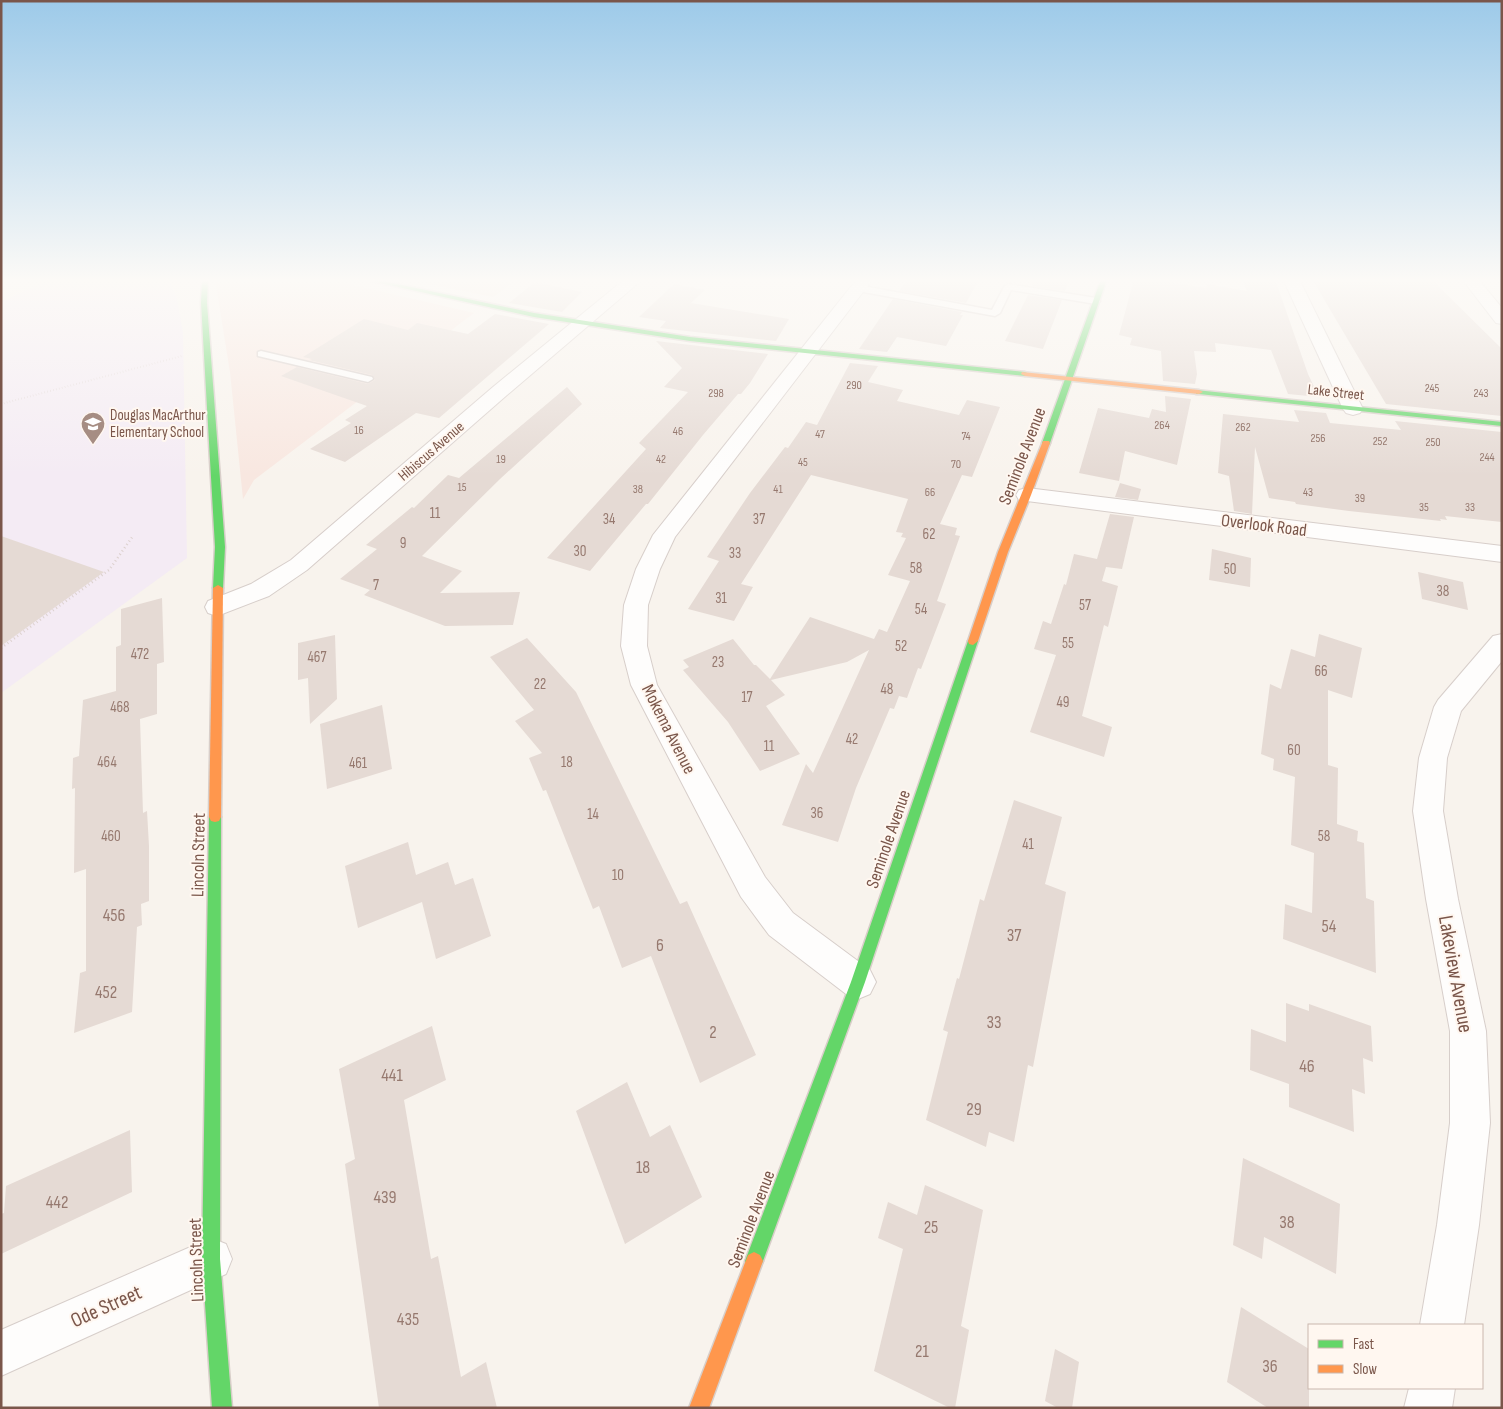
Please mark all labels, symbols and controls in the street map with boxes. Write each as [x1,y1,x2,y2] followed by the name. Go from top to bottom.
[846,378,862,393] house number: 290
[1307,380,1366,405] street label: Lake Street
[1425,381,1440,396] house number: 245
[708,386,724,401] house number: 298
[1474,386,1488,401] house number: 243
[994,405,1051,508] street label: Seminole Avenue
[110,406,206,442] place label: Douglas MacArthur Elementary School
[80,411,106,445] school or university icon: Douglas MacArthur Elementary School
[394,417,468,485] street label: Hibiscus Avenue
[1154,418,1170,433] house number: 264
[1235,420,1251,435] house number: 262
[354,423,364,438] house number: 16
[673,424,683,439] house number: 46
[815,427,825,442] house number: 47
[961,429,971,444] house number: 74
[1310,431,1326,446] house number: 256
[1373,434,1387,449] house number: 252
[1425,435,1441,450] house number: 250
[1480,450,1494,465] house number: 244
[496,452,506,467] house number: 19
[656,452,666,467] house number: 42
[798,455,808,470] house number: 45
[951,457,961,472] house number: 70
[457,480,467,495] house number: 15
[633,482,643,497] house number: 38
[773,482,783,497] house number: 41
[925,485,935,500] house number: 66
[1303,485,1313,500] house number: 43
[1355,491,1365,506] house number: 39
[1419,500,1429,515] house number: 35
[1465,500,1475,515] house number: 33
[430,504,441,523] house number: 11
[603,510,615,529] house number: 34
[753,510,765,529] house number: 37
[1220,510,1308,541] street label: Overlook Road
[923,525,935,544] house number: 62
[400,534,406,553] house number: 9
[574,542,586,561] house number: 30
[729,544,741,563] house number: 33
[910,559,922,578] house number: 58
[1224,560,1236,579] house number: 50
[373,576,379,595] house number: 7
[1437,582,1449,601] house number: 38
[715,589,728,608] house number: 31
[1079,596,1091,615] house number: 57
[915,600,927,619] house number: 54
[1062,634,1074,653] house number: 55
[895,637,907,656] house number: 52
[131,645,149,664] house number: 472
[308,648,326,667] house number: 467
[712,653,724,672] house number: 23
[1314,662,1328,681] house number: 66
[534,675,546,694] house number: 22
[881,680,893,699] house number: 48
[637,681,700,777] street label: Mokema Avenue
[741,688,753,707] house number: 17
[1057,693,1069,712] house number: 49
[110,698,130,717] house number: 468
[846,730,858,749] house number: 42
[764,737,775,756] house number: 11
[1287,741,1301,760] house number: 60
[97,753,117,772] house number: 464
[561,753,573,772] house number: 18
[349,754,368,773] house number: 461
[862,787,915,891] street label: Seminole Avenue
[811,804,823,823] house number: 36
[587,805,599,824] house number: 14
[187,812,210,897] street label: Lincoln Street
[101,827,121,846] house number: 460
[1318,827,1330,846] house number: 58
[1022,835,1035,854] house number: 41
[612,866,624,885] house number: 10
[103,905,125,926] house number: 456
[1433,913,1478,1035] street label: Lakeview Avenue
[1322,916,1337,937] house number: 54
[1007,925,1022,946] house number: 37
[656,935,664,956] house number: 6
[95,982,117,1003] house number: 452
[986,1012,1002,1033] house number: 33
[709,1022,717,1043] house number: 2
[1299,1056,1315,1077] house number: 46
[381,1065,403,1086] house number: 441
[966,1099,982,1120] house number: 29
[636,1157,650,1178] house number: 18
[723,1168,780,1271] street label: Seminole Avenue
[373,1187,397,1208] house number: 439
[46,1192,68,1213] house number: 442
[1279,1212,1295,1233] house number: 38
[185,1217,208,1302] street label: Lincoln Street
[924,1217,938,1238] house number: 25
[67,1280,146,1333] street label: Ode Street
[397,1309,419,1330] house number: 435
[1308,1324,1483,1389] legend
[1353,1335,1375,1354] text: Fast
[915,1341,930,1362] house number: 21
[1262,1356,1278,1377] house number: 36
[1353,1360,1377,1379] text: Slow

